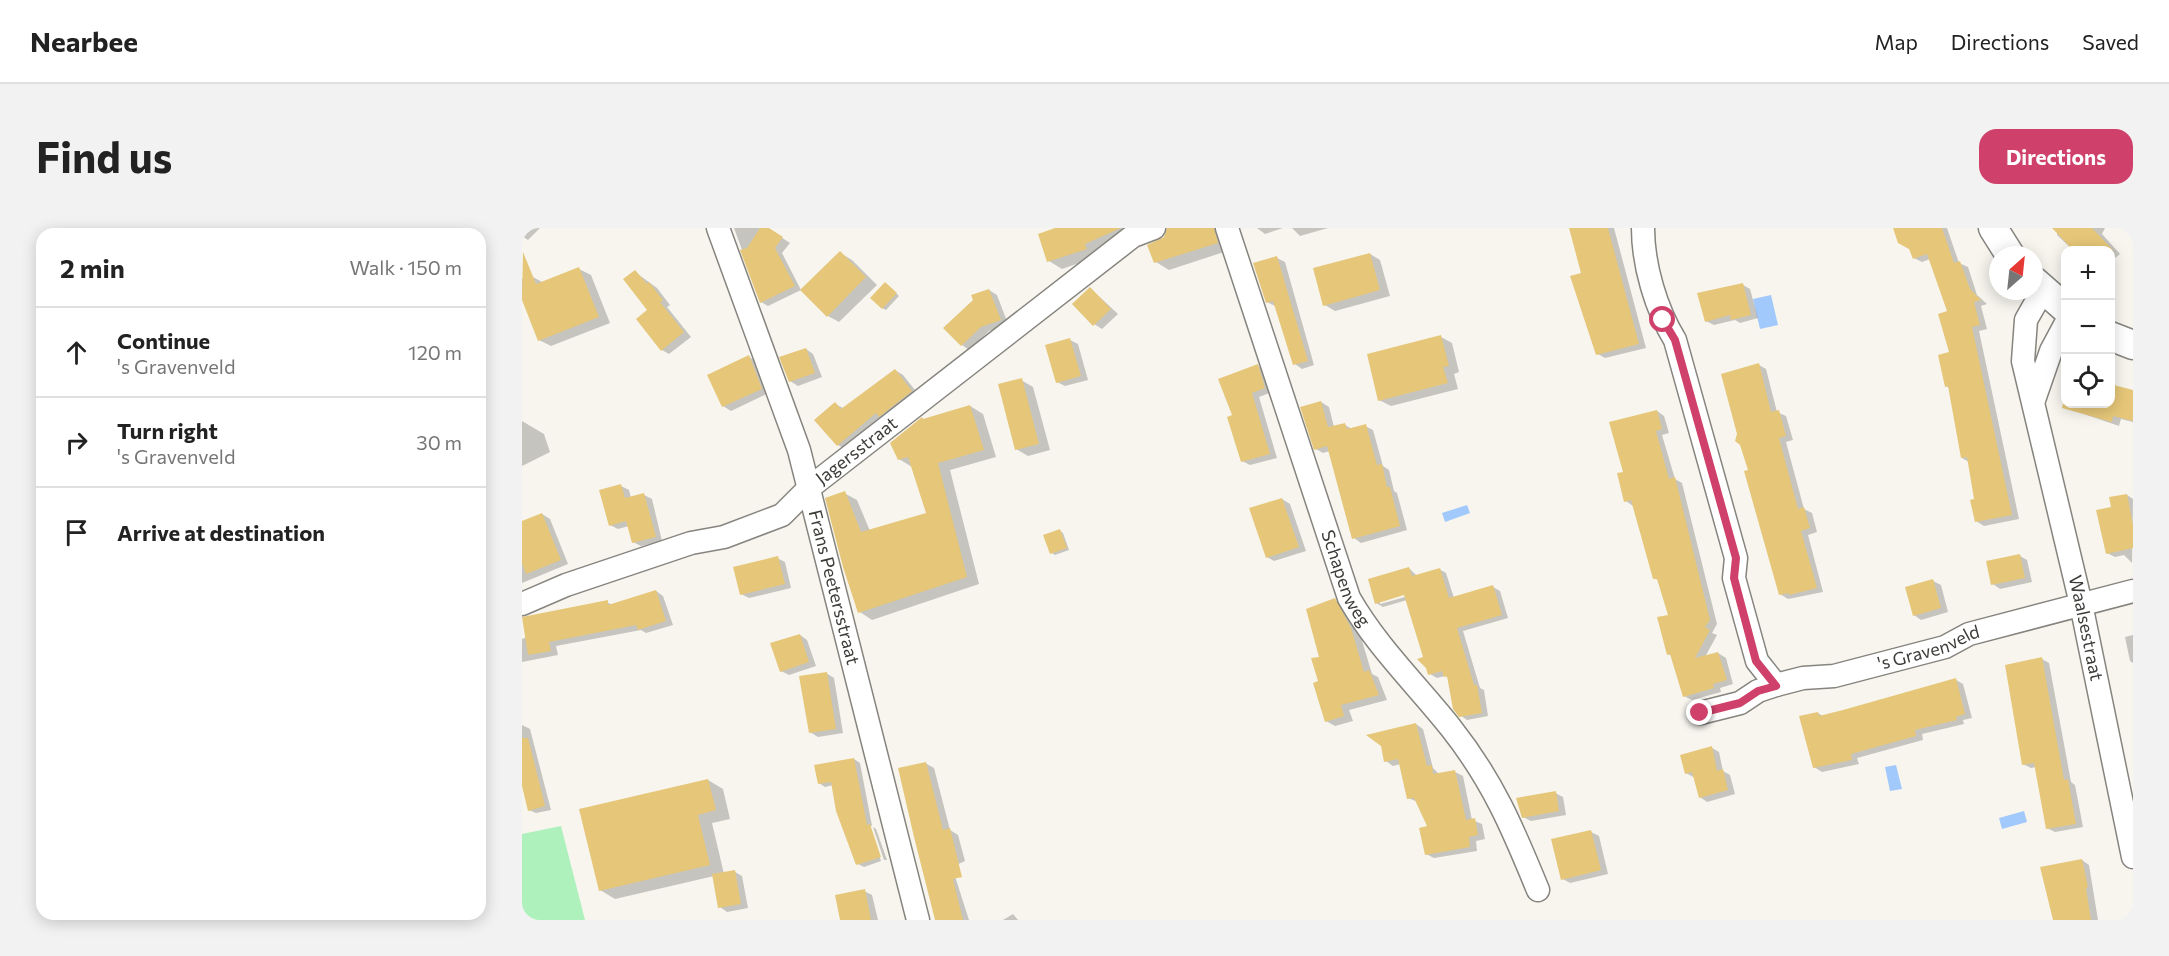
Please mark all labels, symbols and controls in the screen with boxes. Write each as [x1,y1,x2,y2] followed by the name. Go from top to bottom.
[30,24,138,58] text: Nearbee
[1875,29,1918,54] text: Map
[1951,29,2049,54] text: Directions
[2082,29,2139,54] text: Saved
[1979,129,2133,184] button: Directions
[36,130,172,182] text: Find us
[1989,246,2043,300] north arrow
[2061,246,2115,408] map controls
[2061,246,2115,300] button: +
[60,252,125,283] text: 2 min
[350,255,462,279] text: Walk · 150 m
[2061,300,2115,354] button: −
[1649,306,1675,332] route start
[117,327,210,354] text: Continue
[60,336,93,369] icon: ahead
[408,340,462,364] text: 120 m
[117,354,235,378] text: 's Gravenveld
[2061,354,2115,408] button: locate
[811,411,901,489] street label: Jagersstraat
[117,417,218,444] text: Turn right
[60,426,93,459] icon: right
[416,430,462,454] text: 30 m
[117,444,235,468] text: 's Gravenveld
[805,507,865,667] street label: Frans Peetersstraat
[60,516,93,549] icon: arrive
[117,519,325,546] text: Arrive at destination
[1317,527,1376,631] street label: Schapenweg
[2065,573,2109,683] street label: Waalsestraat
[1875,620,1982,674] street label: 's Gravenveld
[1686,699,1712,725] route end

